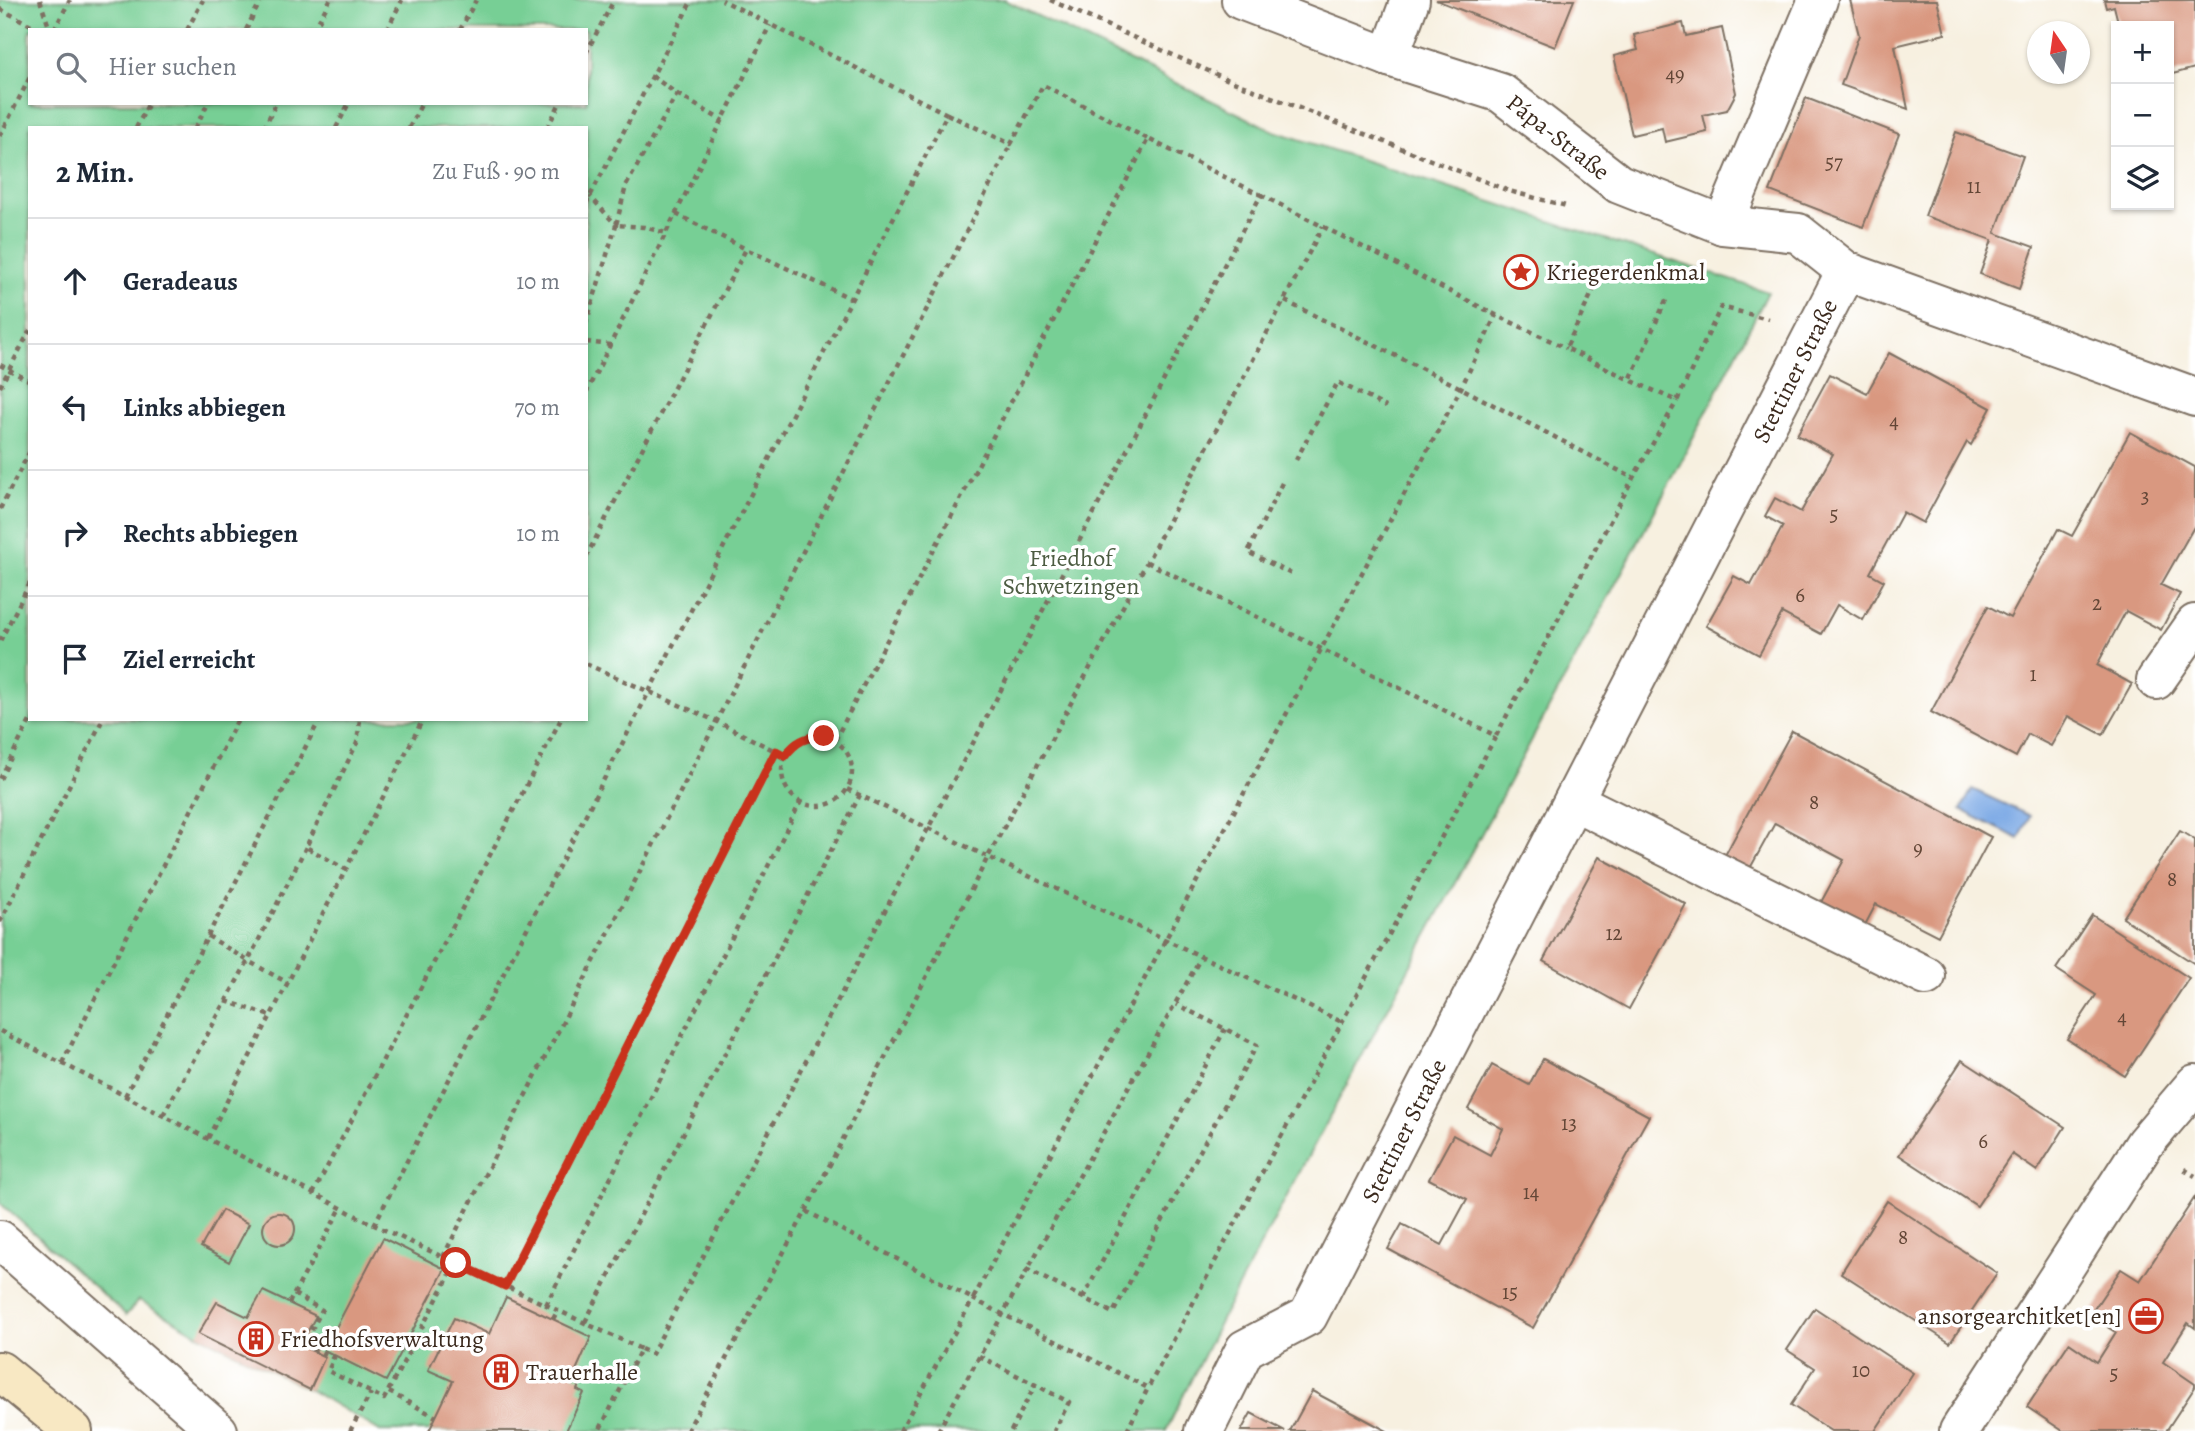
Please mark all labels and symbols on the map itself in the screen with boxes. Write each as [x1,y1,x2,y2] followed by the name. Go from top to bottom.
[2027,21,2090,84] north arrow
[1665,60,1685,88] house number: 49
[1500,87,1616,187] street label: Pápa-Straße
[1825,148,1843,176] house number: 57
[1967,172,1981,200] house number: 11
[1502,253,1540,291] place icon: Kriegerdenkmal
[1546,256,1705,288] place label: Kriegerdenkmal
[1745,294,1845,448] street label: Stettiner Straße
[1889,407,1899,435] house number: 4
[2141,482,2149,510] house number: 3
[1829,500,1839,528] house number: 5
[1003,542,1139,602] park label: Friedhof Schwetzingen
[1795,581,1805,609] house number: 6
[2092,589,2102,617] house number: 2
[2029,660,2037,688] house number: 1
[808,720,839,751] route end
[1809,788,1819,816] house number: 8
[1913,834,1923,862] house number: 9
[2167,865,2177,893] house number: 8
[1605,919,1623,947] house number: 12
[2117,1003,2127,1031] house number: 4
[1354,1054,1454,1208] street label: Stettiner Straße
[1561,1109,1577,1137] house number: 13
[1978,1127,1988,1155] house number: 6
[1523,1178,1539,1206] house number: 14
[1898,1223,1908,1251] house number: 8
[440,1247,471,1278] route start
[1502,1278,1518,1306] house number: 15
[2127,1297,2165,1335] office icon: ansorgearchitket[en]
[1917,1300,2122,1332] place label: ansorgearchitket[en]
[237,1320,275,1358] building icon: Friedhofsverwaltung
[280,1323,484,1355] place label: Friedhofsverwaltung
[482,1353,520,1391] building icon: Trauerhalle
[526,1356,638,1388] place label: Trauerhalle
[1852,1356,1870,1384] house number: 10
[2109,1359,2119,1387] house number: 5

